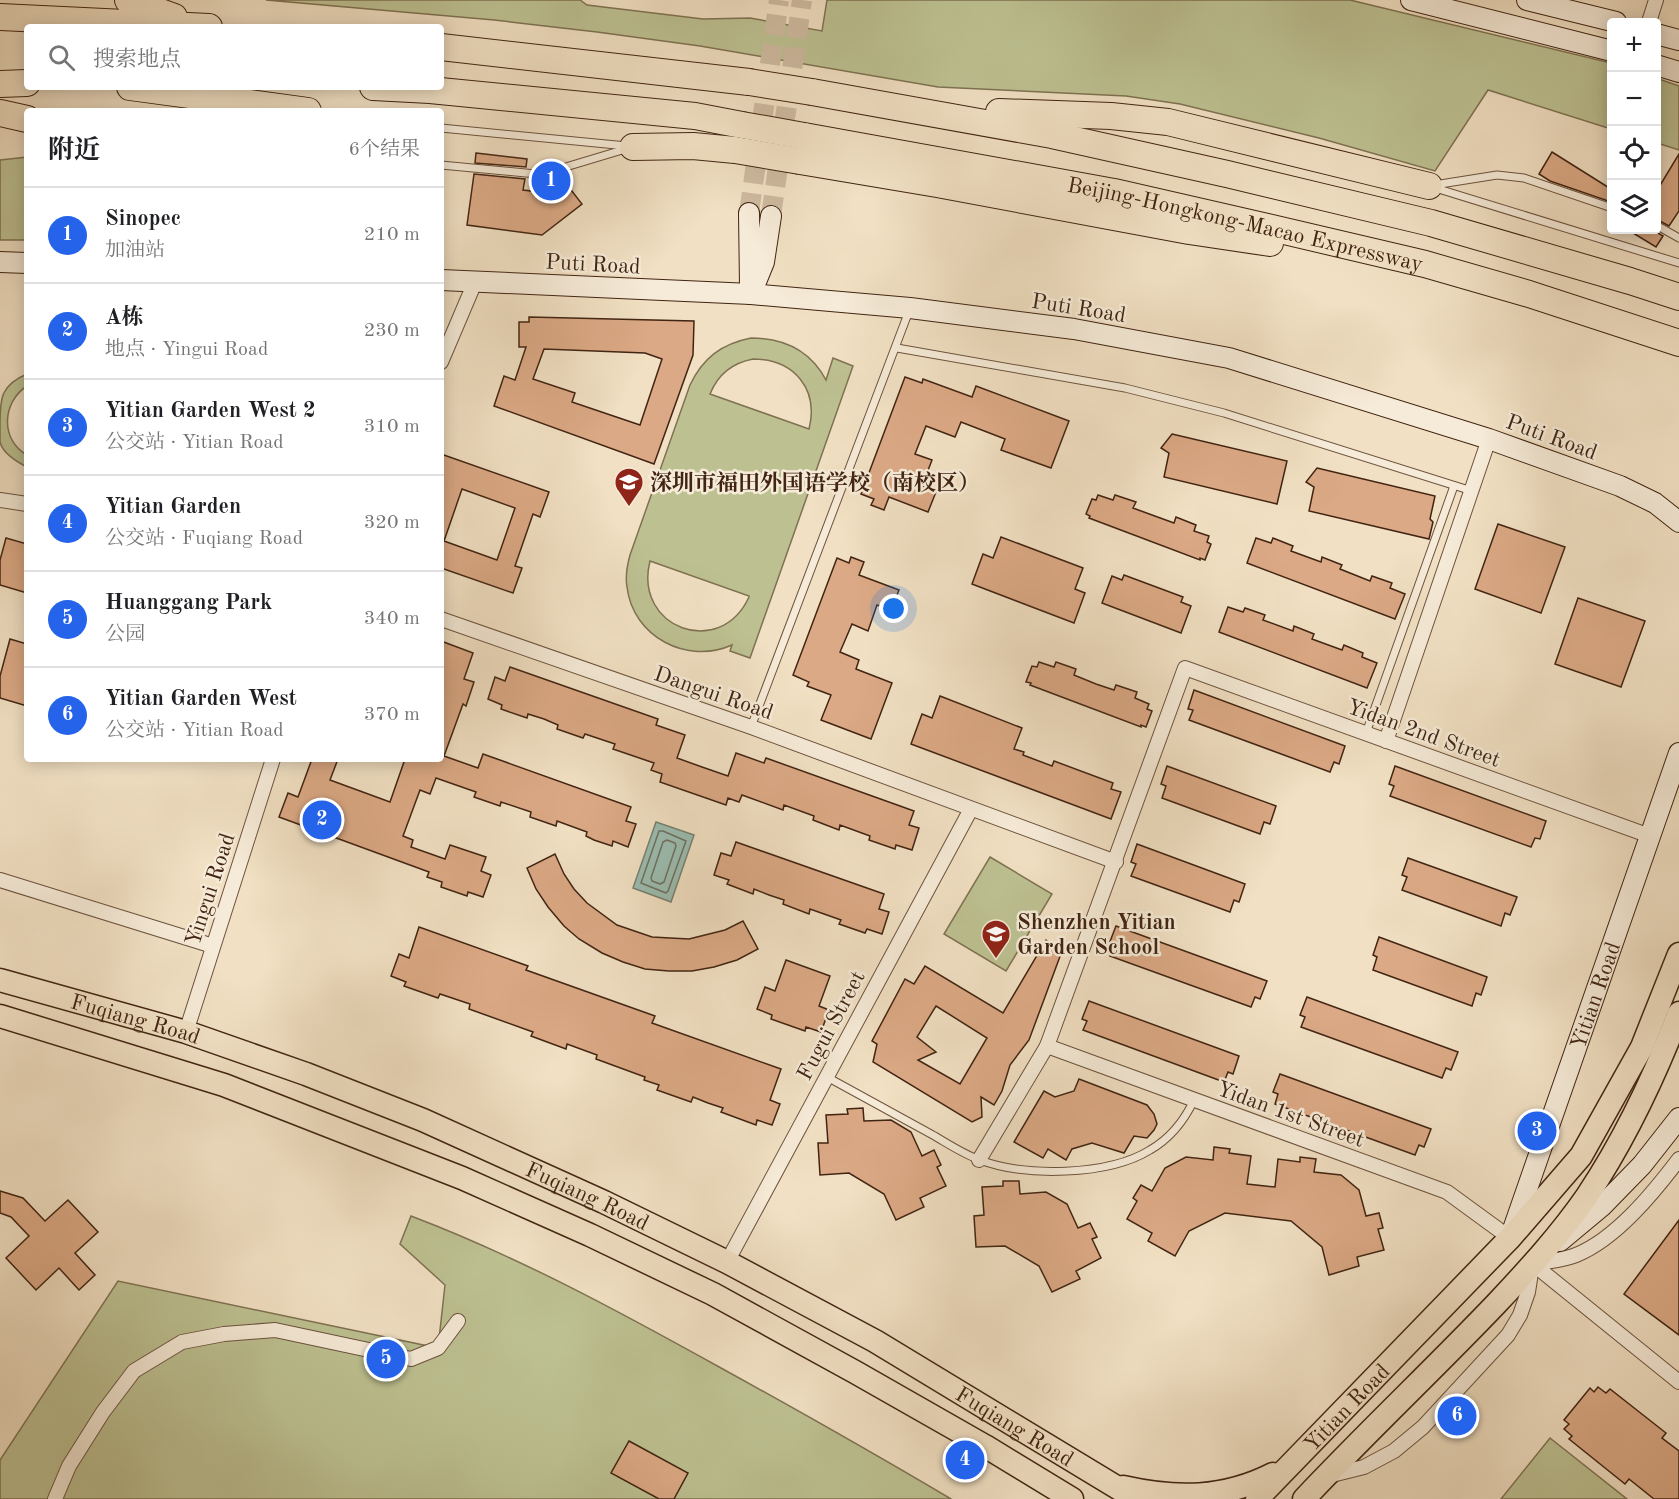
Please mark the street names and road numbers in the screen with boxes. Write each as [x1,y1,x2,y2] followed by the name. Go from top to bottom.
[1065,175,1425,276] street label: Beijing-Hongkong-Macao Expressway
[545,252,641,278] street label: Puti Road
[1030,291,1128,327] street label: Puti Road
[1503,411,1600,465] street label: Puti Road
[651,663,776,725] street label: Dangui Road
[1344,696,1503,772] street label: Yidan 2nd Street
[182,830,239,949] street label: Yingui Road
[1568,939,1625,1052] street label: Yitian Road
[794,968,870,1084] street label: Fugui Street
[68,991,203,1049] street label: Fuqiang Road
[1214,1078,1367,1152] street label: Yidan 1st Street
[522,1159,652,1235] street label: Fuqiang Road
[1301,1361,1394,1456] street label: Yitian Road
[951,1384,1077,1471] street label: Fuqiang Road

